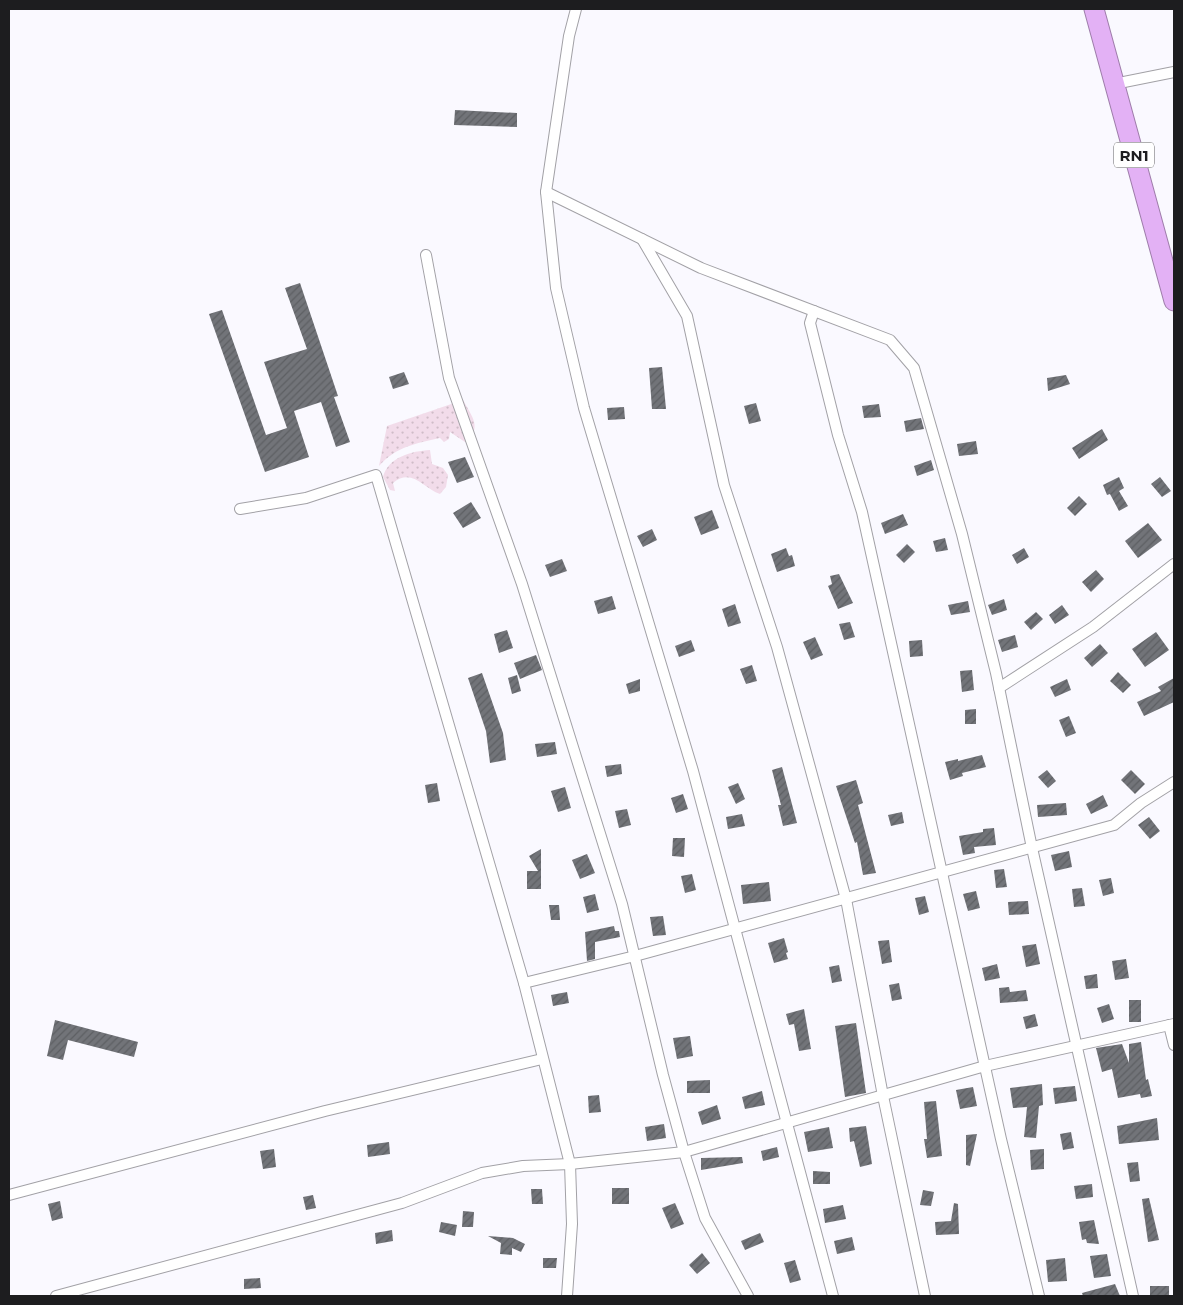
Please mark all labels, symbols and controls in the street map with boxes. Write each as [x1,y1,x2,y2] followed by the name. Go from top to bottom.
[1114,142,1154,168] road number: RN1

